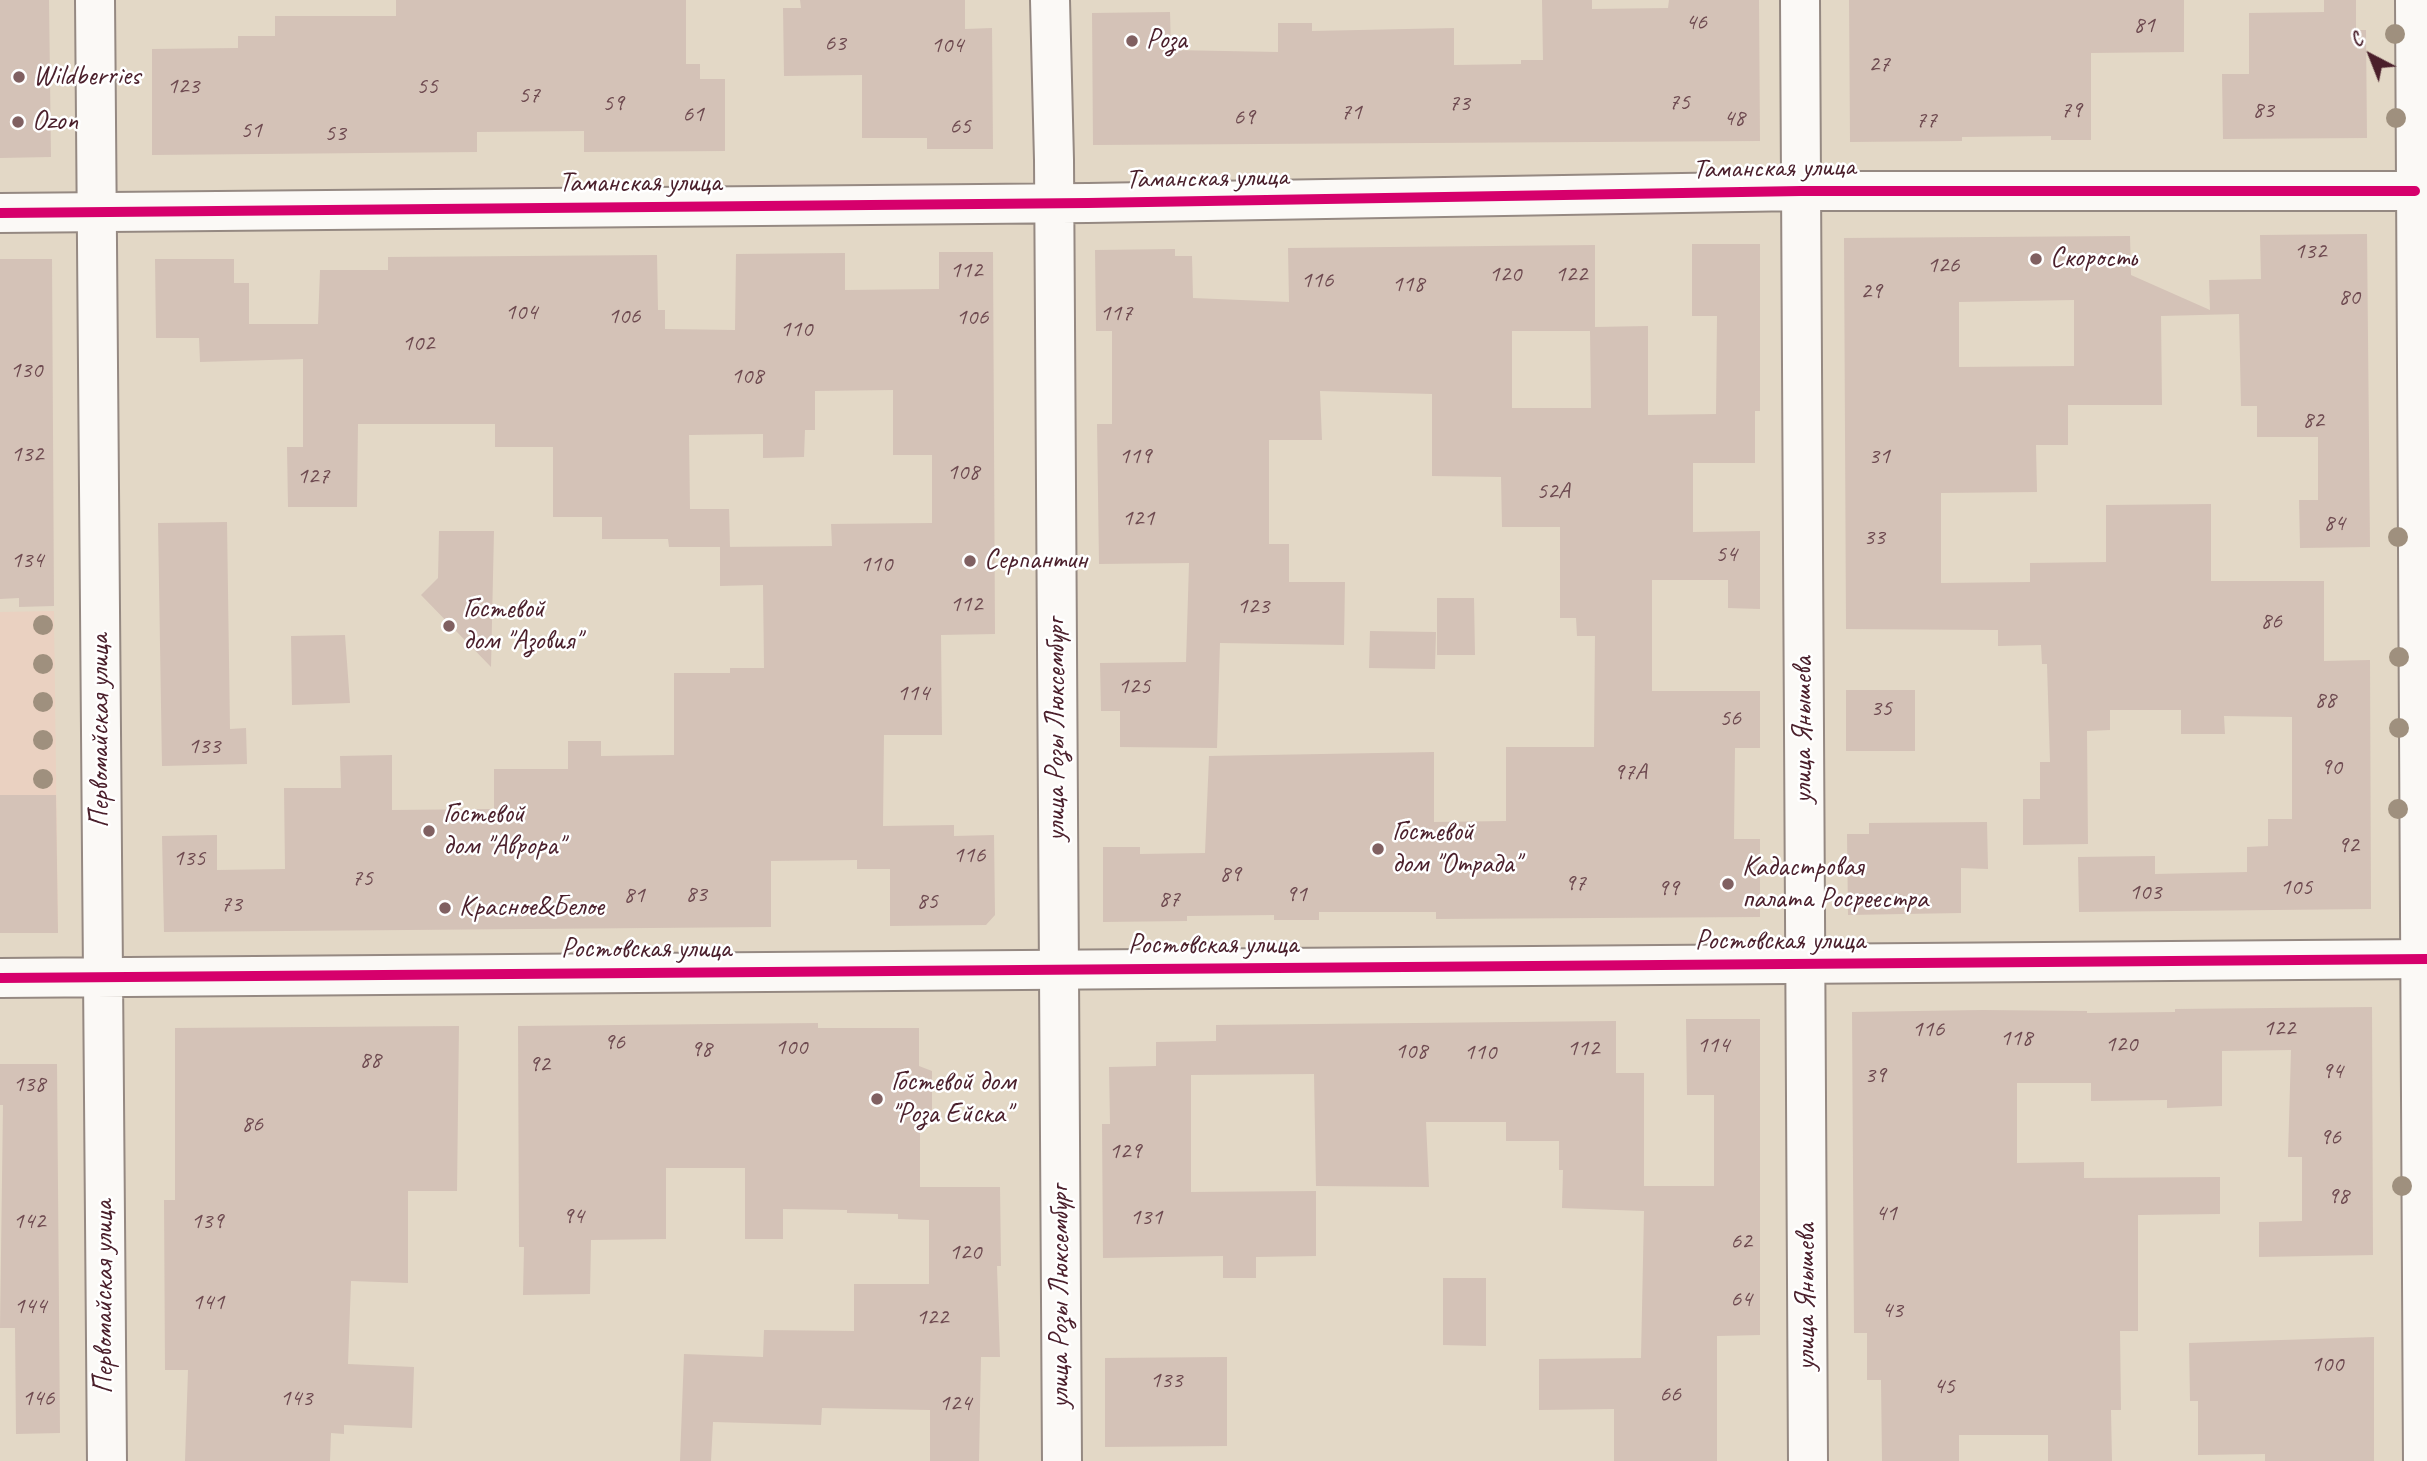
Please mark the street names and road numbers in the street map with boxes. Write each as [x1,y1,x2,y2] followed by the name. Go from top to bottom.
[1692,151,1856,187] street label: Таманская улица
[1125,161,1289,197] street label: Таманская улица
[559,167,721,201] street label: Таманская улица
[1040,619,1074,841] street label: улица Розы Люксембург
[84,634,118,828] street label: Первомайская улица
[1787,656,1821,804] street label: улица Янышева
[1695,925,1865,959] street label: Ростовская улица
[1128,929,1298,963] street label: Ростовская улица
[561,933,731,967] street label: Ростовская улица
[1044,1186,1078,1408] street label: улица Розы Люксембург
[88,1200,122,1394] street label: Первомайская улица
[1790,1223,1824,1371] street label: улица Янышева

